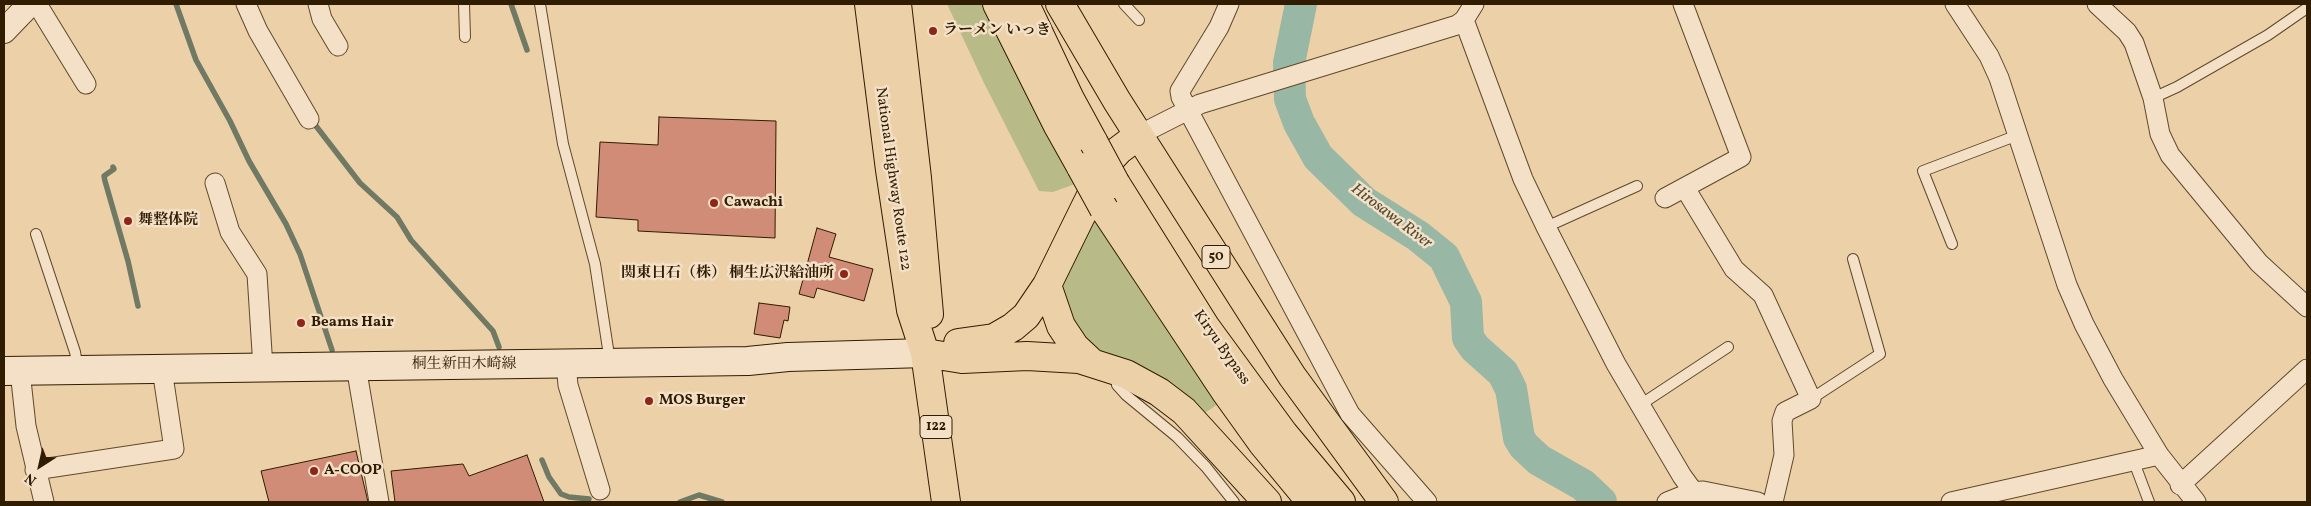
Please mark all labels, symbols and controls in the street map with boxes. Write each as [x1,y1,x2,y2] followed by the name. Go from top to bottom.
[943,22,1051,40] place label: ラーメン いっき
[927,25,939,37] marker: ラーメン いっき
[870,86,914,272] street label: National Highway Route 122
[1347,180,1435,254] water label: Hirosawa River
[724,194,783,212] place label: Cawachi
[708,197,720,209] marker: Cawachi
[138,212,198,230] place label: 舞整体院
[122,215,134,227] marker: 舞整体院
[1202,246,1230,268] road number: 50
[621,265,834,283] place label: 関東日石（株） 桐生広沢給油所
[838,268,850,280] marker: 関東日石（株） 桐生広沢給油所
[1189,307,1253,389] street label: Kiryu Bypass
[311,314,394,332] place label: Beams Hair
[295,317,307,329] marker: Beams Hair
[412,356,516,374] street label: 桐生新田木崎線
[659,392,745,410] place label: MOS Burger
[643,395,655,407] marker: MOS Burger
[920,416,952,438] road number: 122
[15,441,65,491] north arrow
[324,462,382,480] place label: A-COOP
[308,465,320,477] marker: A-COOP
[22,468,41,489] text: N

